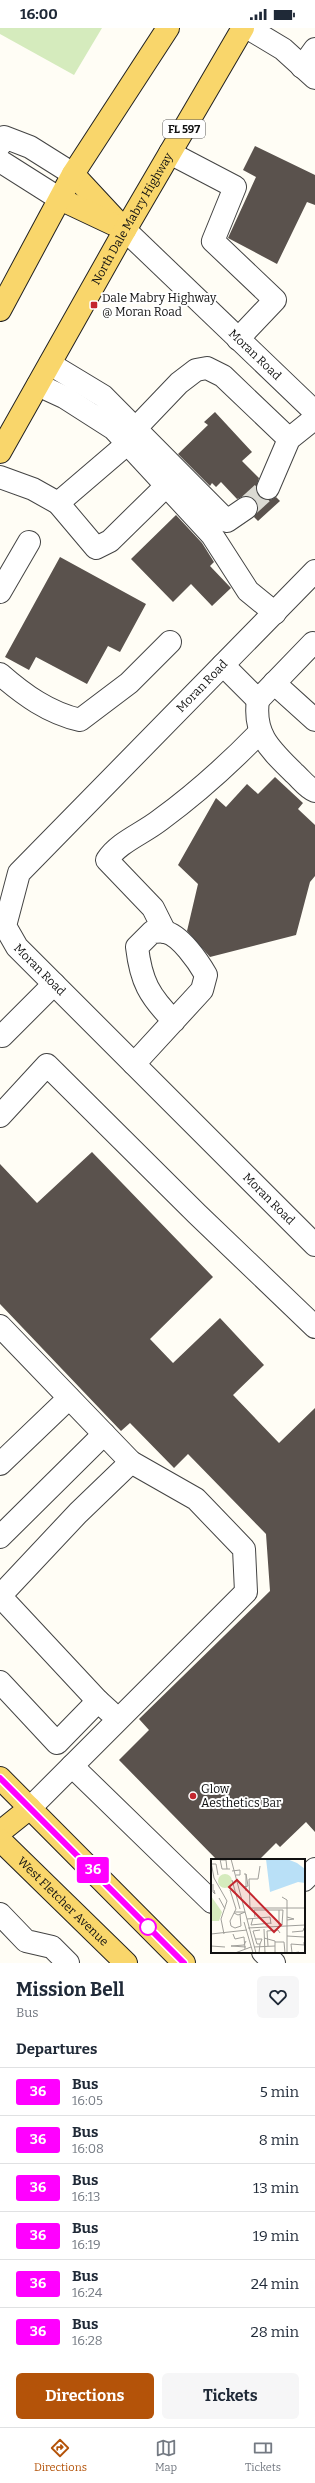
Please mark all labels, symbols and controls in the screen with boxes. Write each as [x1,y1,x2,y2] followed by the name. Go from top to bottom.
[20,5,58,23] text: 16:00
[163,120,205,138] road number: FL 597
[89,150,176,287] street label: North Dale Mabry Highway
[102,291,217,319] place label: Dale Mabry Highway @ Moran Road
[89,300,99,310] marker: Dale Mabry Highway @ Moran Road
[226,326,284,383] street label: Moran Road
[174,657,230,715] street label: Moran Road
[11,941,68,998] street label: Moran Road
[240,1170,298,1228] street label: Moran Road
[201,1782,282,1810] place label: Glow Aesthetics Bar
[188,1791,198,1801] marker: Glow Aesthetics Bar
[15,1854,111,1949] street label: West Fletcher Avenue
[75,1857,111,1883] line badge: 36
[211,1859,305,1953] inset map
[85,1861,101,1878] text: 36
[139,1918,157,1936] unlabelled marker
[257,1976,299,2018] button: heart
[16,1978,124,2001] text: Mission Bell
[16,2005,38,2020] text: Bus
[16,2040,97,2058] text: Departures
[72,2075,98,2093] text: Bus
[30,2083,46,2100] text: 36
[260,2083,299,2101] text: 5 min
[72,2093,103,2108] text: 16:05
[72,2123,98,2141] text: Bus
[30,2131,46,2148] text: 36
[259,2131,299,2149] text: 8 min
[72,2141,104,2156] text: 16:08
[72,2171,98,2189] text: Bus
[30,2179,46,2196] text: 36
[253,2179,299,2197] text: 13 min
[72,2189,100,2204] text: 16:13
[72,2219,98,2237] text: Bus
[30,2227,46,2244] text: 36
[253,2227,299,2245] text: 19 min
[72,2237,101,2252] text: 16:19
[72,2267,98,2285] text: Bus
[30,2275,46,2292] text: 36
[251,2275,299,2293] text: 24 min
[72,2285,102,2300] text: 16:24
[72,2315,98,2333] text: Bus
[30,2323,46,2340] text: 36
[251,2323,299,2341] text: 28 min
[72,2333,103,2348] text: 16:28
[16,2373,154,2419] button: Directions
[162,2373,299,2419] button: Tickets
[34,2437,87,2474] tab: Directions
[155,2437,177,2474] tab: Map
[245,2437,281,2474] tab: Tickets

